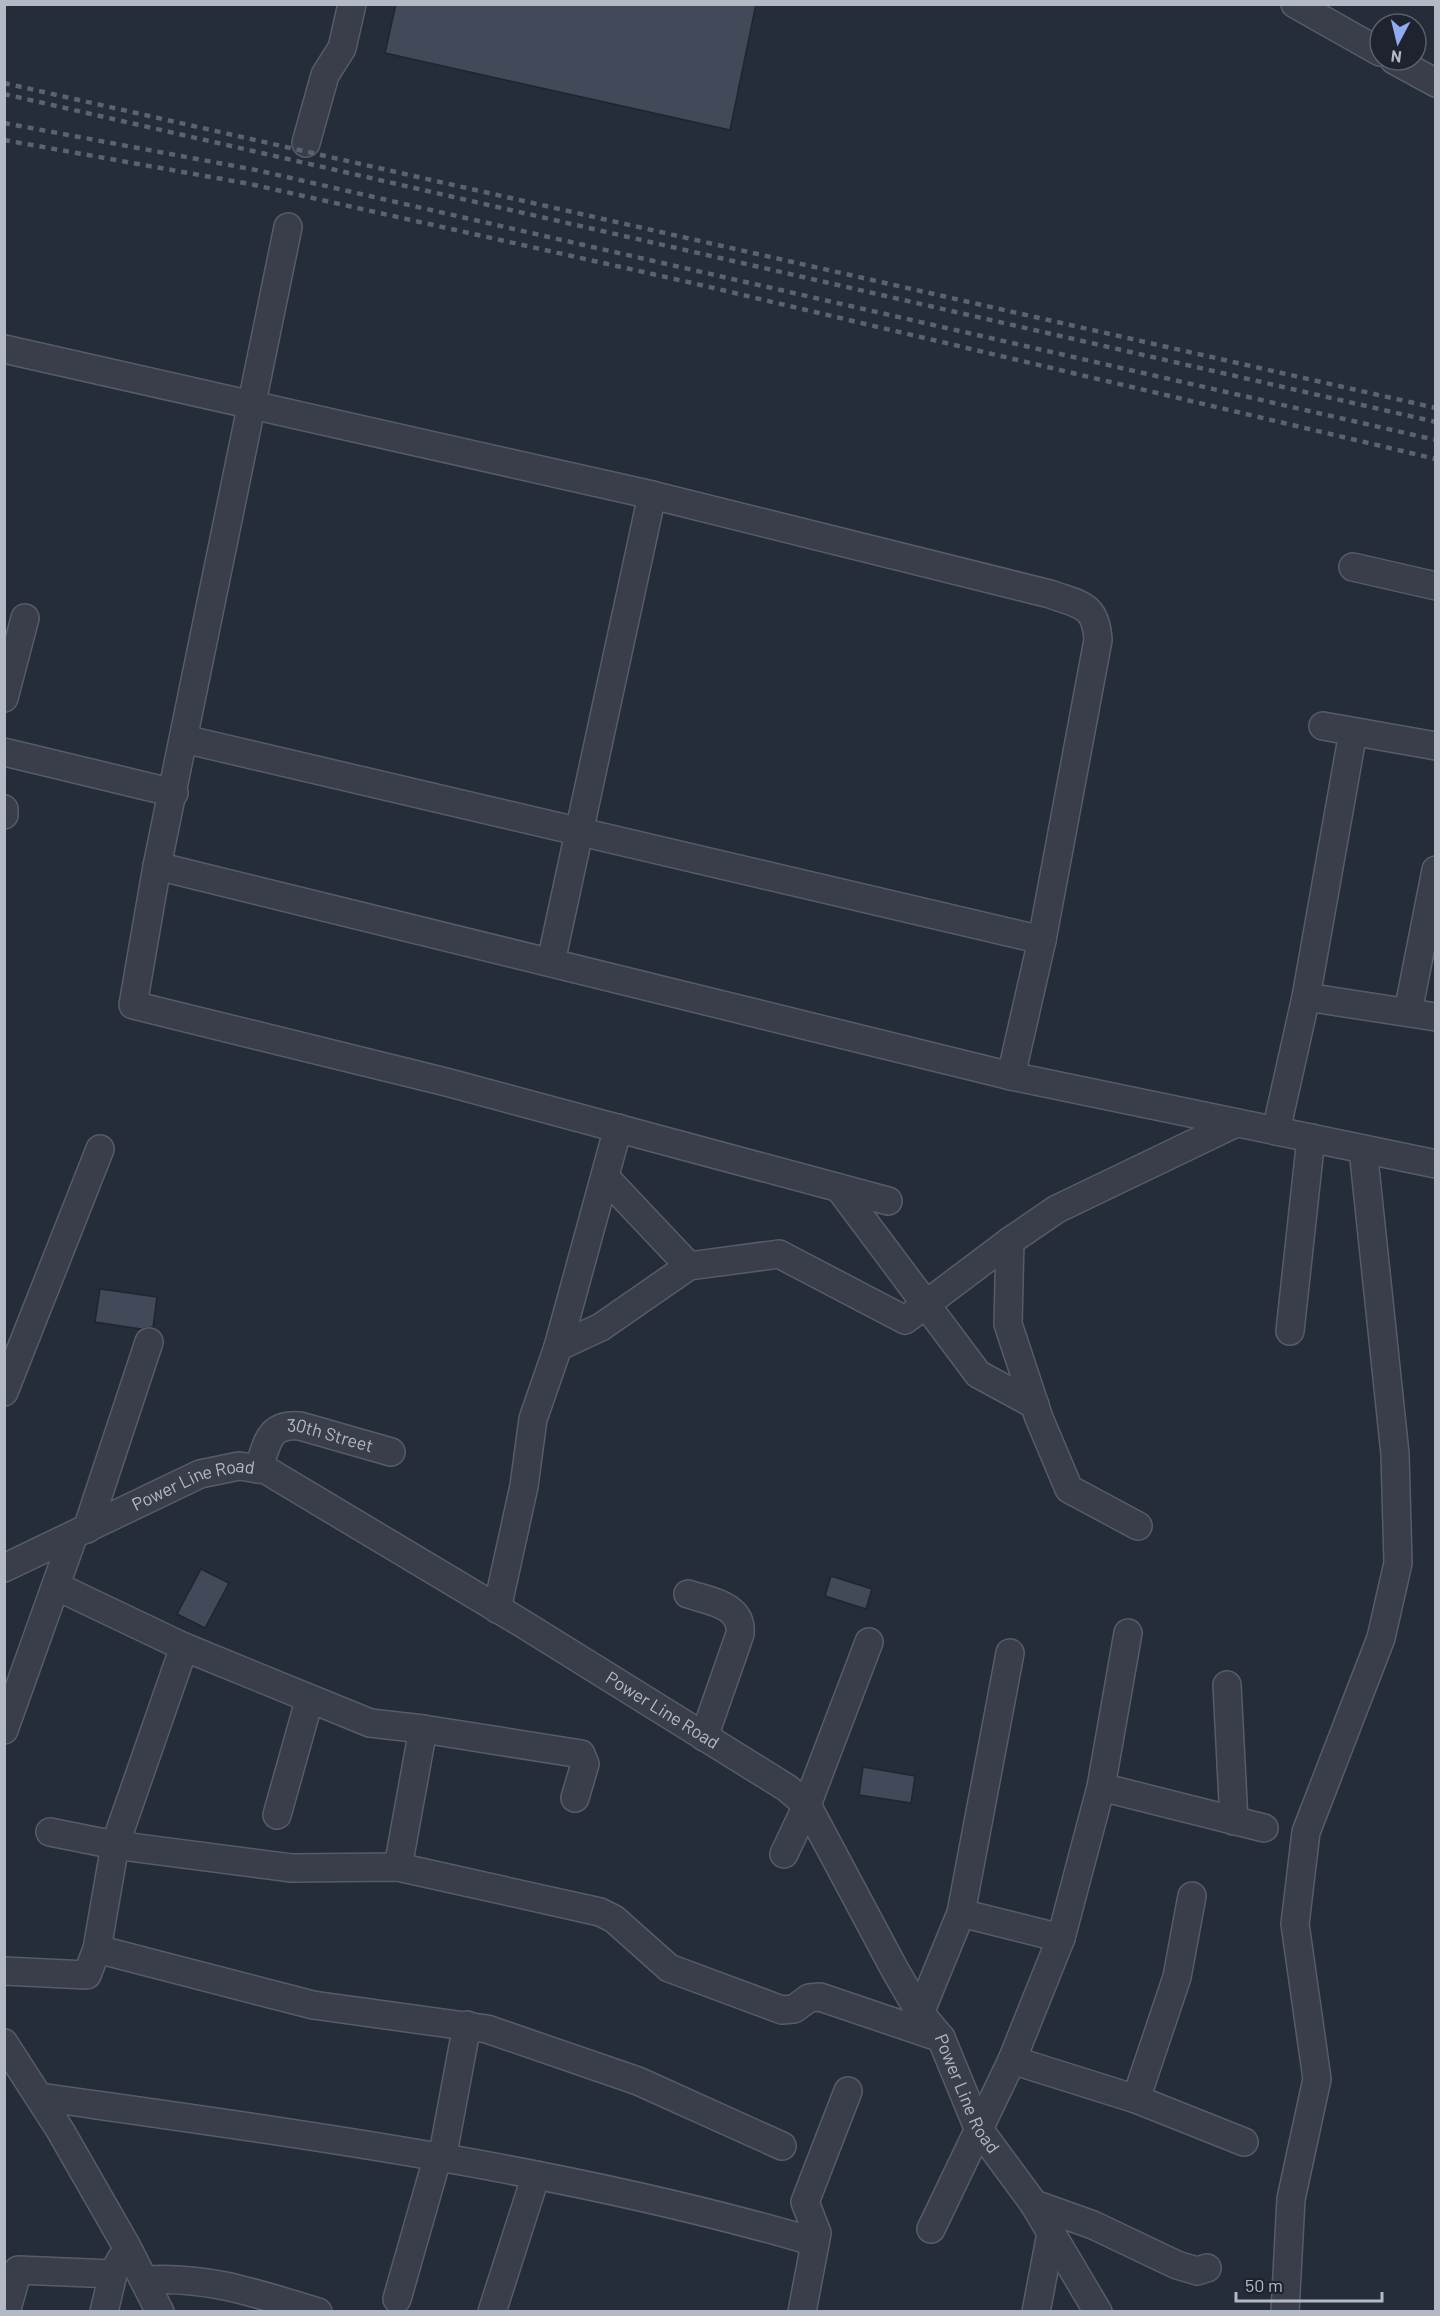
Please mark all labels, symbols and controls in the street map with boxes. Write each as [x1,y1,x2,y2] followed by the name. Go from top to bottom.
[1368,12,1428,72] north arrow
[1390,47,1403,67] text: N
[286,1413,376,1456] street label: 30th Street
[128,1454,256,1515] street label: Power Line Road
[602,1666,724,1753] street label: Power Line Road
[930,2030,1005,2157] street label: Power Line Road
[1236,2265,1382,2303] scale bar
[1245,2274,1283,2296] text: 50 m

